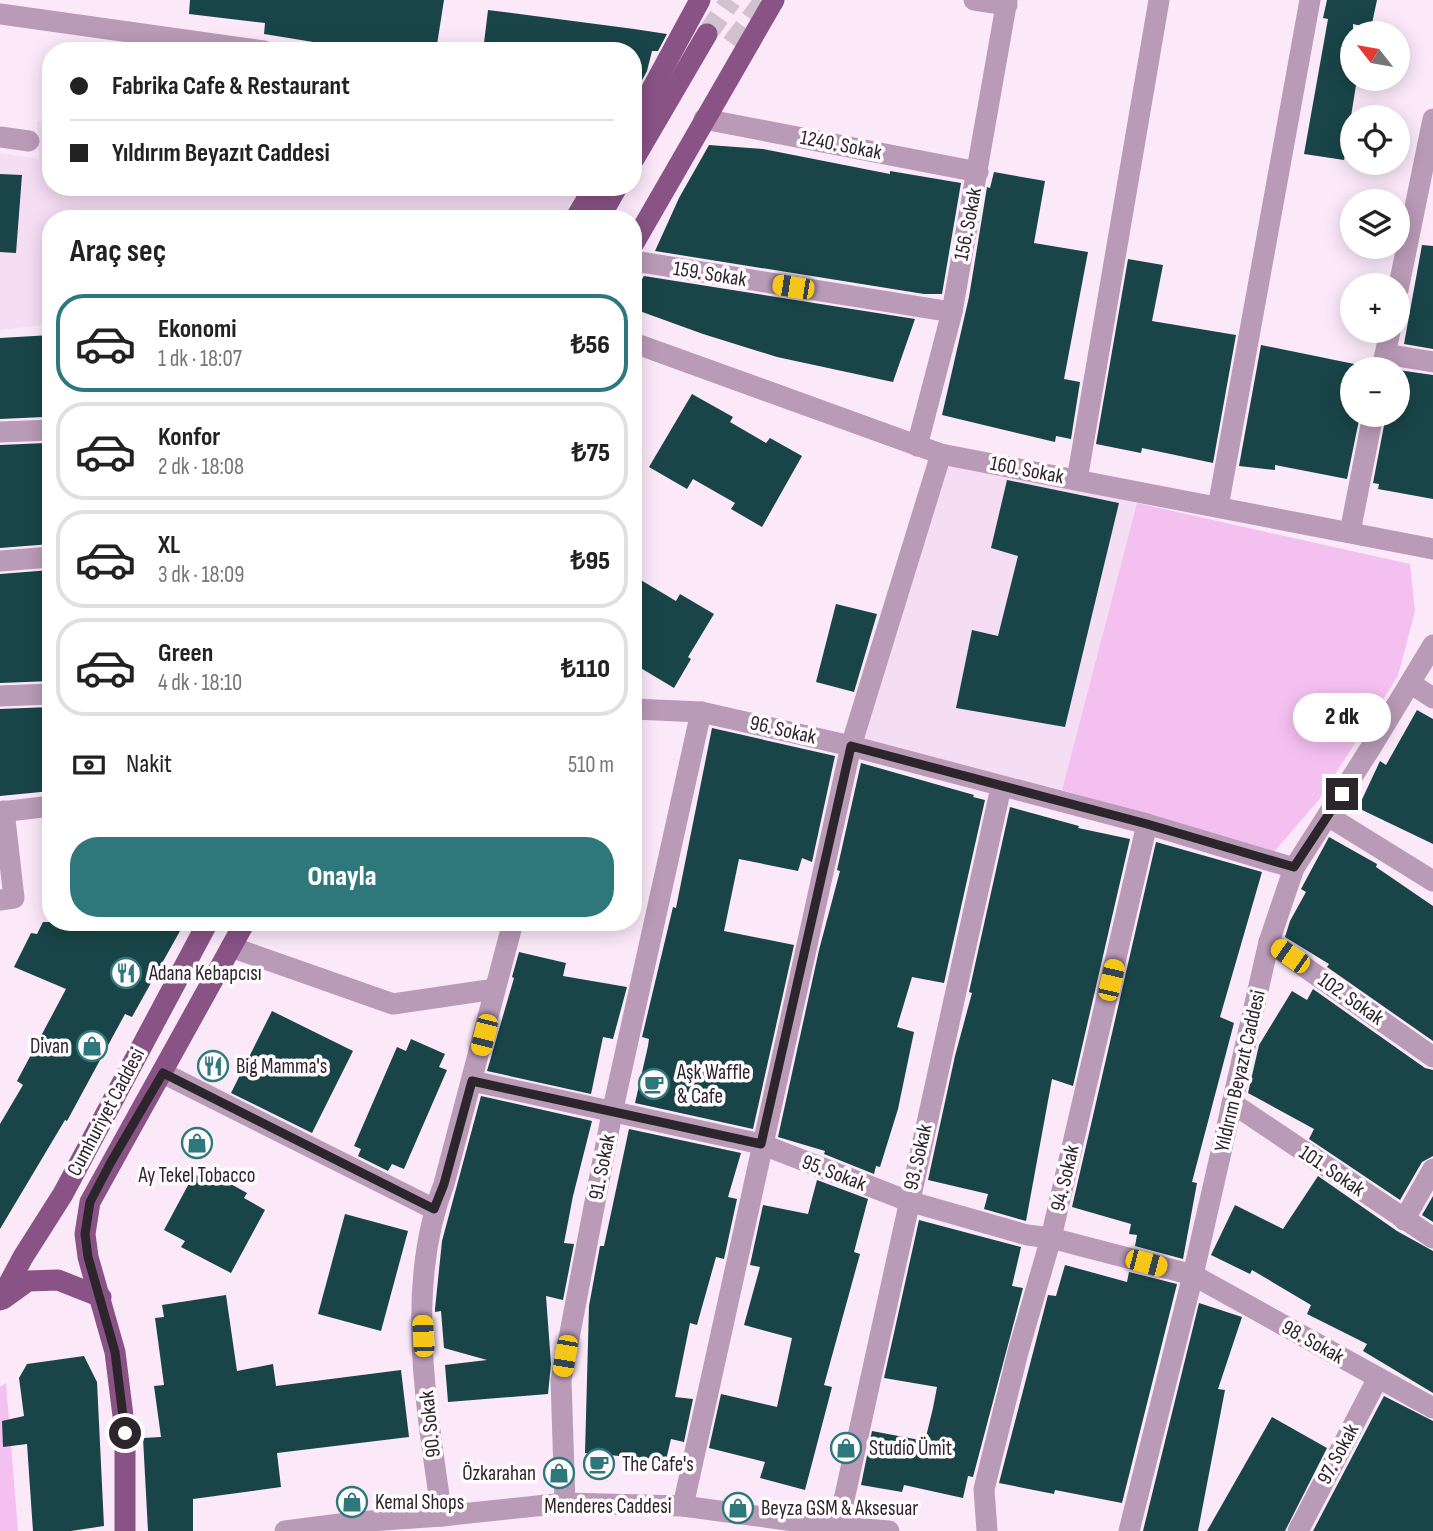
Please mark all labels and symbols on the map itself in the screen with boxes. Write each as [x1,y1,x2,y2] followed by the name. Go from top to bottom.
[1340,21,1410,91] north arrow
[798,125,884,165] street label: 1240. Sokak
[949,185,987,263] street label: 156. Sokak
[672,256,748,292] street label: 159. Sokak
[771,273,816,301] car
[988,451,1066,489] street label: 160. Sokak
[1293,692,1391,742] callout: 2 dk
[747,710,819,750] street label: 96. Sokak
[1326,778,1358,810] route end
[1267,935,1314,977] car
[109,956,143,990] restaurant icon: Adana Kebapcısı
[1097,957,1126,1003] car
[148,961,262,986] place label: Adana Kebapcısı
[1313,967,1389,1031] street label: 102. Sokak
[1209,988,1271,1154] street label: Yıldırım Beyazıt Caddesi
[469,1012,500,1058] car
[75,1029,109,1063] shop icon: Divan
[30,1034,69,1059] place label: Divan
[62,1044,150,1180] street label: Cumhuriyet Caddesi
[196,1049,230,1083] restaurant icon: Big Mamma's
[236,1054,327,1079] place label: Big Mamma's
[676,1060,751,1109] place label: Aşk Waffle & Cafe
[637,1067,671,1101] cafe icon: Aşk Waffle & Cafe
[898,1121,938,1193] street label: 93. Sokak
[180,1126,214,1160] shop icon: Ay Tekel Tobacco
[583,1132,621,1202] street label: 91. Sokak
[1294,1140,1370,1202] street label: 101. Sokak
[1045,1142,1085,1214] street label: 94. Sokak
[798,1149,870,1197] street label: 95. Sokak
[137,1163,256,1188] place label: Ay Tekel Tobacco
[1123,1247,1170,1279] car
[412,1314,435,1358] car
[1277,1315,1349,1369] street label: 98. Sokak
[552,1333,579,1379] car
[414,1389,446,1459] street label: 90. Sokak
[109,1417,141,1449] route start
[1312,1419,1364,1489] street label: 97. Sokak
[829,1431,863,1465] shop icon: Studio Ümit
[869,1436,952,1461] place label: Studio Ümit
[582,1447,616,1481] cafe icon: The Cafe's
[622,1452,694,1477] place label: The Cafe's
[542,1456,576,1490] shop icon: Özkarahan
[462,1461,536,1486] place label: Özkarahan
[335,1485,369,1519] shop icon: Kemal Shops
[375,1490,464,1515] place label: Kemal Shops
[721,1491,755,1525] shop icon: Beyza GSM & Aksesuar
[544,1494,672,1519] street label: Menderes Caddesi
[761,1496,918,1521] place label: Beyza GSM & Aksesuar

